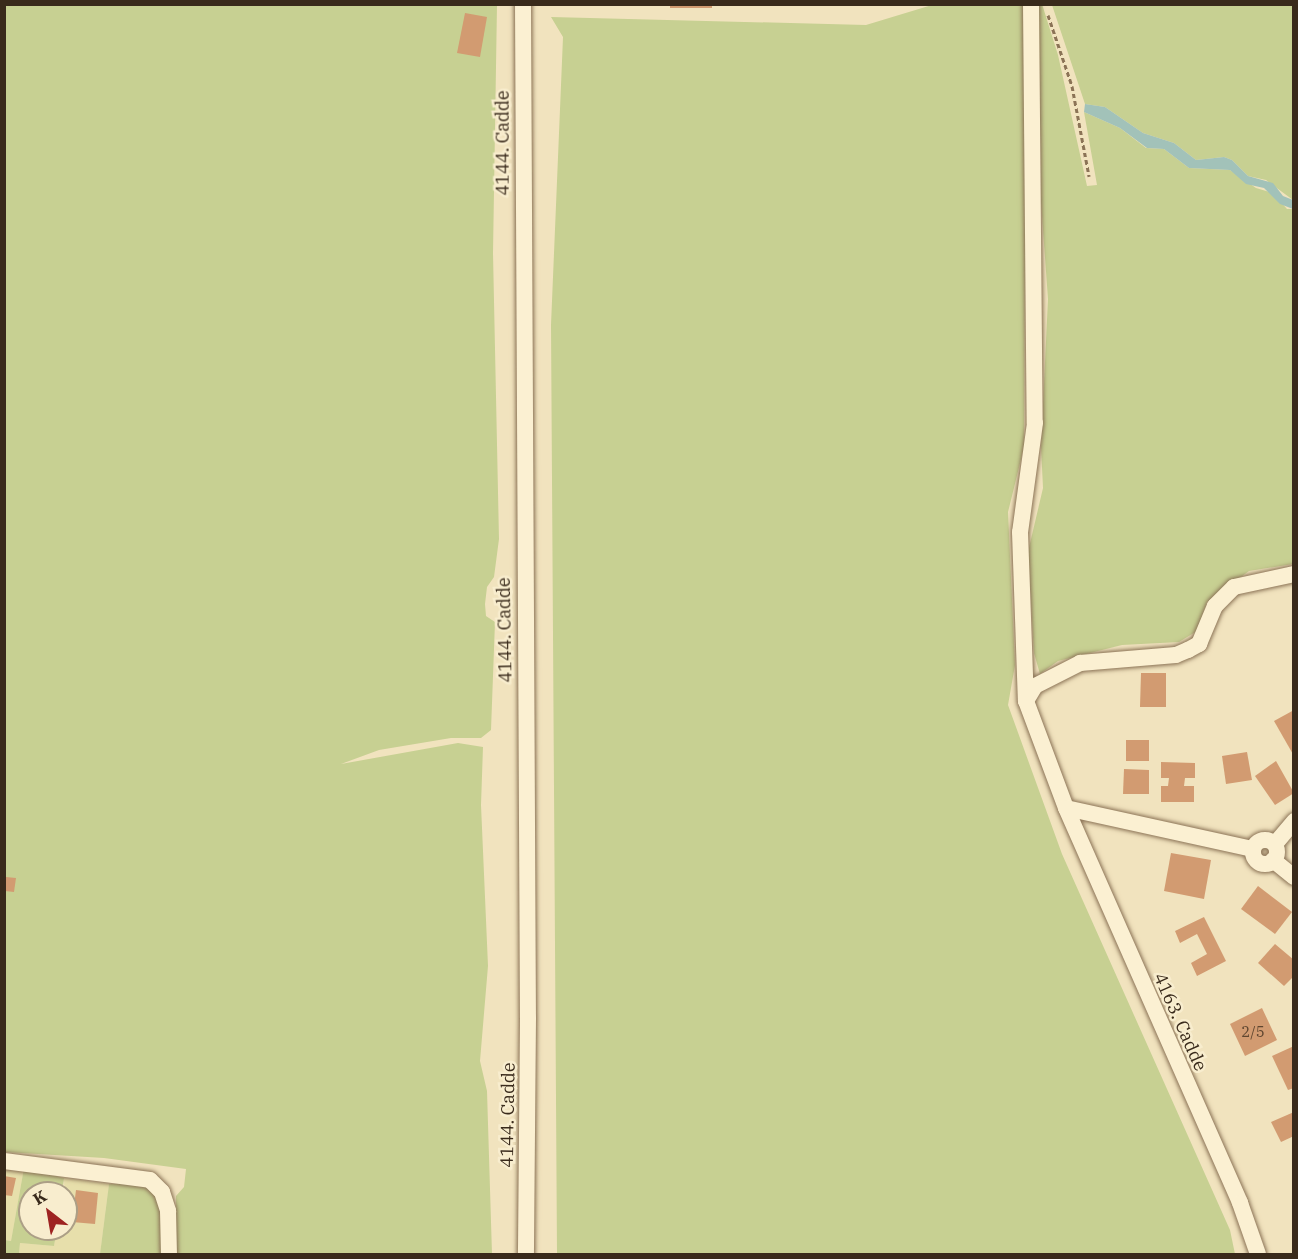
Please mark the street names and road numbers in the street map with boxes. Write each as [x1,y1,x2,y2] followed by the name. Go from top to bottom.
[492,90,514,196] street label: 4144. Cadde
[493,577,517,683] street label: 4144. Cadde
[1149,970,1211,1074] street label: 4163. Cadde
[496,1062,520,1168] street label: 4144. Cadde

